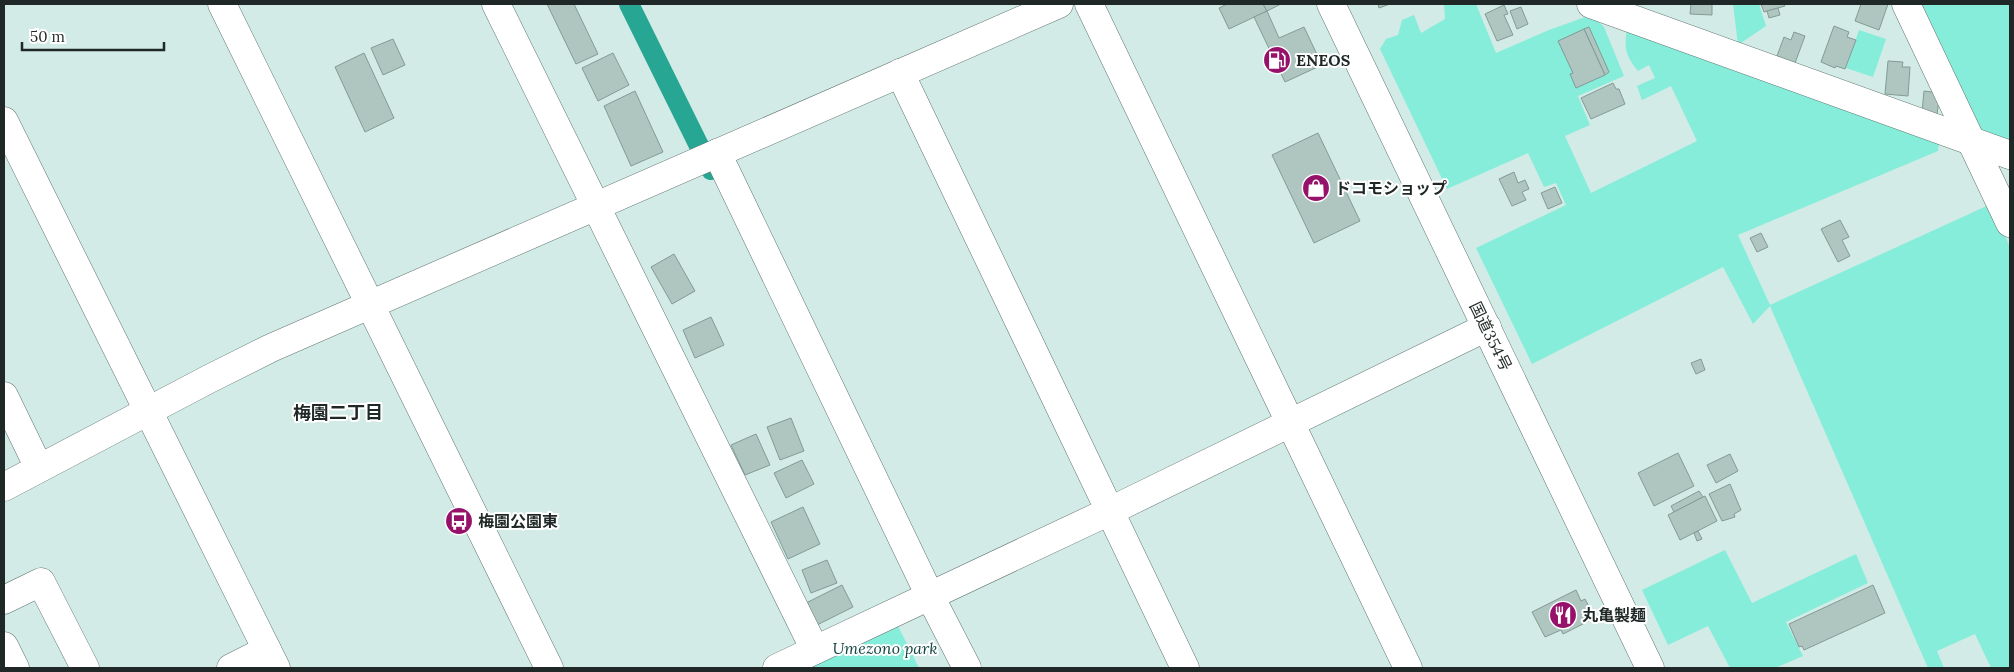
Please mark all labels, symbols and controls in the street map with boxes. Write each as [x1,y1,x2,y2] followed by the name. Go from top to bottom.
[22,20,165,52] scale bar
[30,27,65,46] text: 50 m
[1262,45,1292,75] fuel station icon: ENEOS
[1296,50,1351,70] place label: ENEOS
[1301,173,1331,203] shop icon: ドコモショップ
[1335,178,1447,198] place label: ドコモショップ
[1466,298,1516,374] street label: 国道354号
[293,401,383,424] district label: 梅園二丁目
[444,506,474,536] bus stop icon: 梅園公園東
[478,511,558,531] place label: 梅園公園東
[1548,600,1578,630] restaurant icon: 丸亀製麺
[1582,605,1646,625] place label: 丸亀製麺
[832,638,938,658] park label: Umezono park

